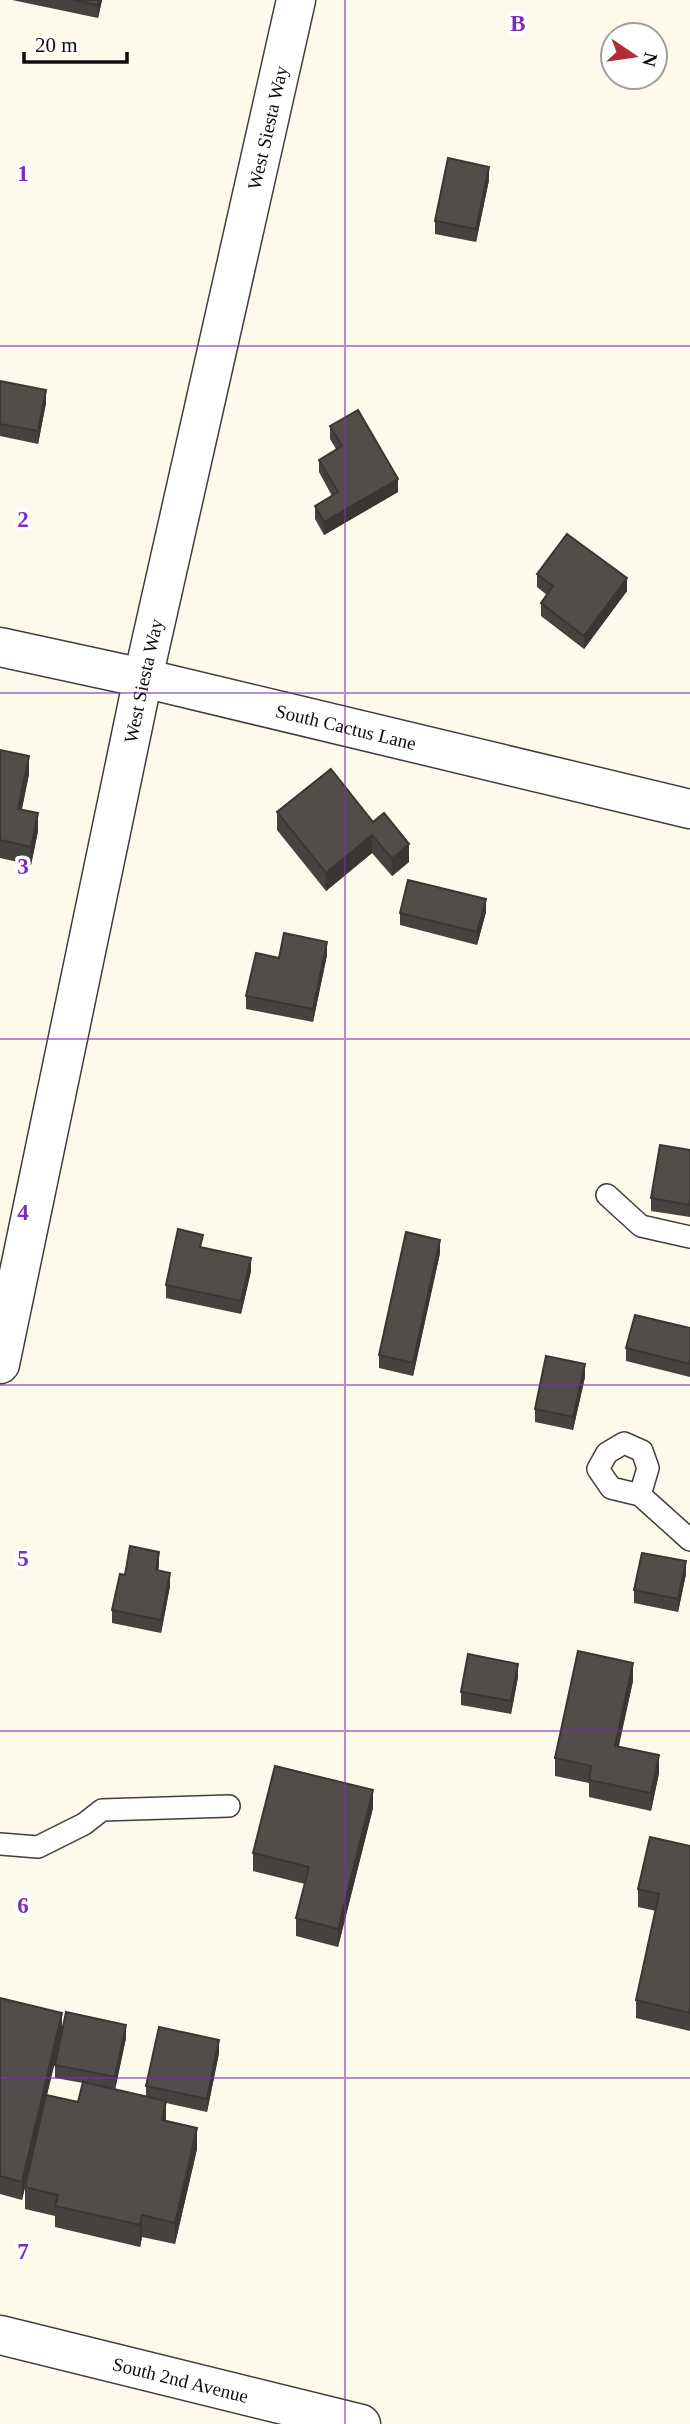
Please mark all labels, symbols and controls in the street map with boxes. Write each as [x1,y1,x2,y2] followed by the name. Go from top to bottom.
[510,11,526,36] text: B
[24,21,128,65] scale bar
[599,21,669,91] north arrow
[35,33,78,57] text: 20 m
[638,51,662,69] text: N
[244,63,292,192] street label: West Siesta Way
[17,161,29,186] text: 1
[17,507,29,532] text: 2
[120,616,167,745] street label: West Siesta Way
[274,700,418,754] street label: South Cactus Lane
[17,854,29,879] text: 3
[17,1200,29,1225] text: 4
[17,1546,29,1571] text: 5
[17,1893,29,1918] text: 6
[17,2239,29,2264] text: 7
[110,2353,250,2407] street label: South 2nd Avenue

